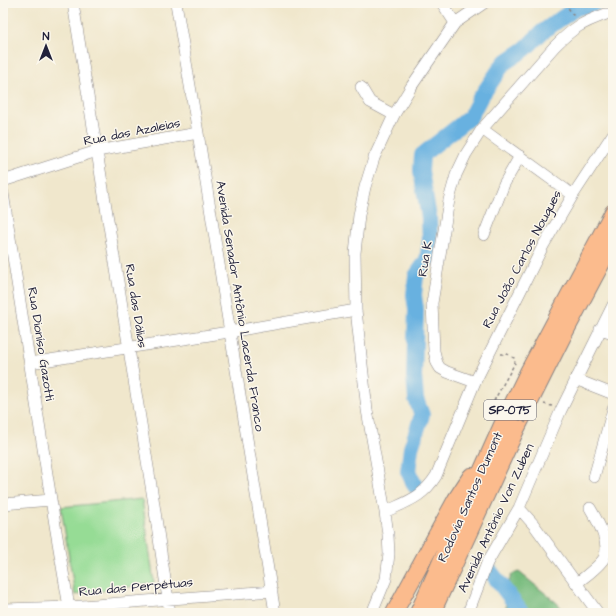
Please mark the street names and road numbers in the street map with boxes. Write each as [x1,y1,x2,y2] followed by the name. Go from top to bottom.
[82,114,182,150] street label: Rua das Azaleias
[211,179,269,433] street label: Avenida Senador Antônio Lacerda Franco
[478,186,567,332] street label: Rua João Carlos Nougues
[413,240,437,278] street label: Rua K
[120,263,152,350] street label: Rua das Dálias
[23,286,59,402] street label: Rua Dioníso Gazotti
[484,400,536,420] road number: SP-075
[433,428,507,565] street label: Rodovia Santos Dumont
[454,440,539,595] street label: Avenida Antônio Von Zuben
[78,573,194,601] street label: Rua das Perpétuas

